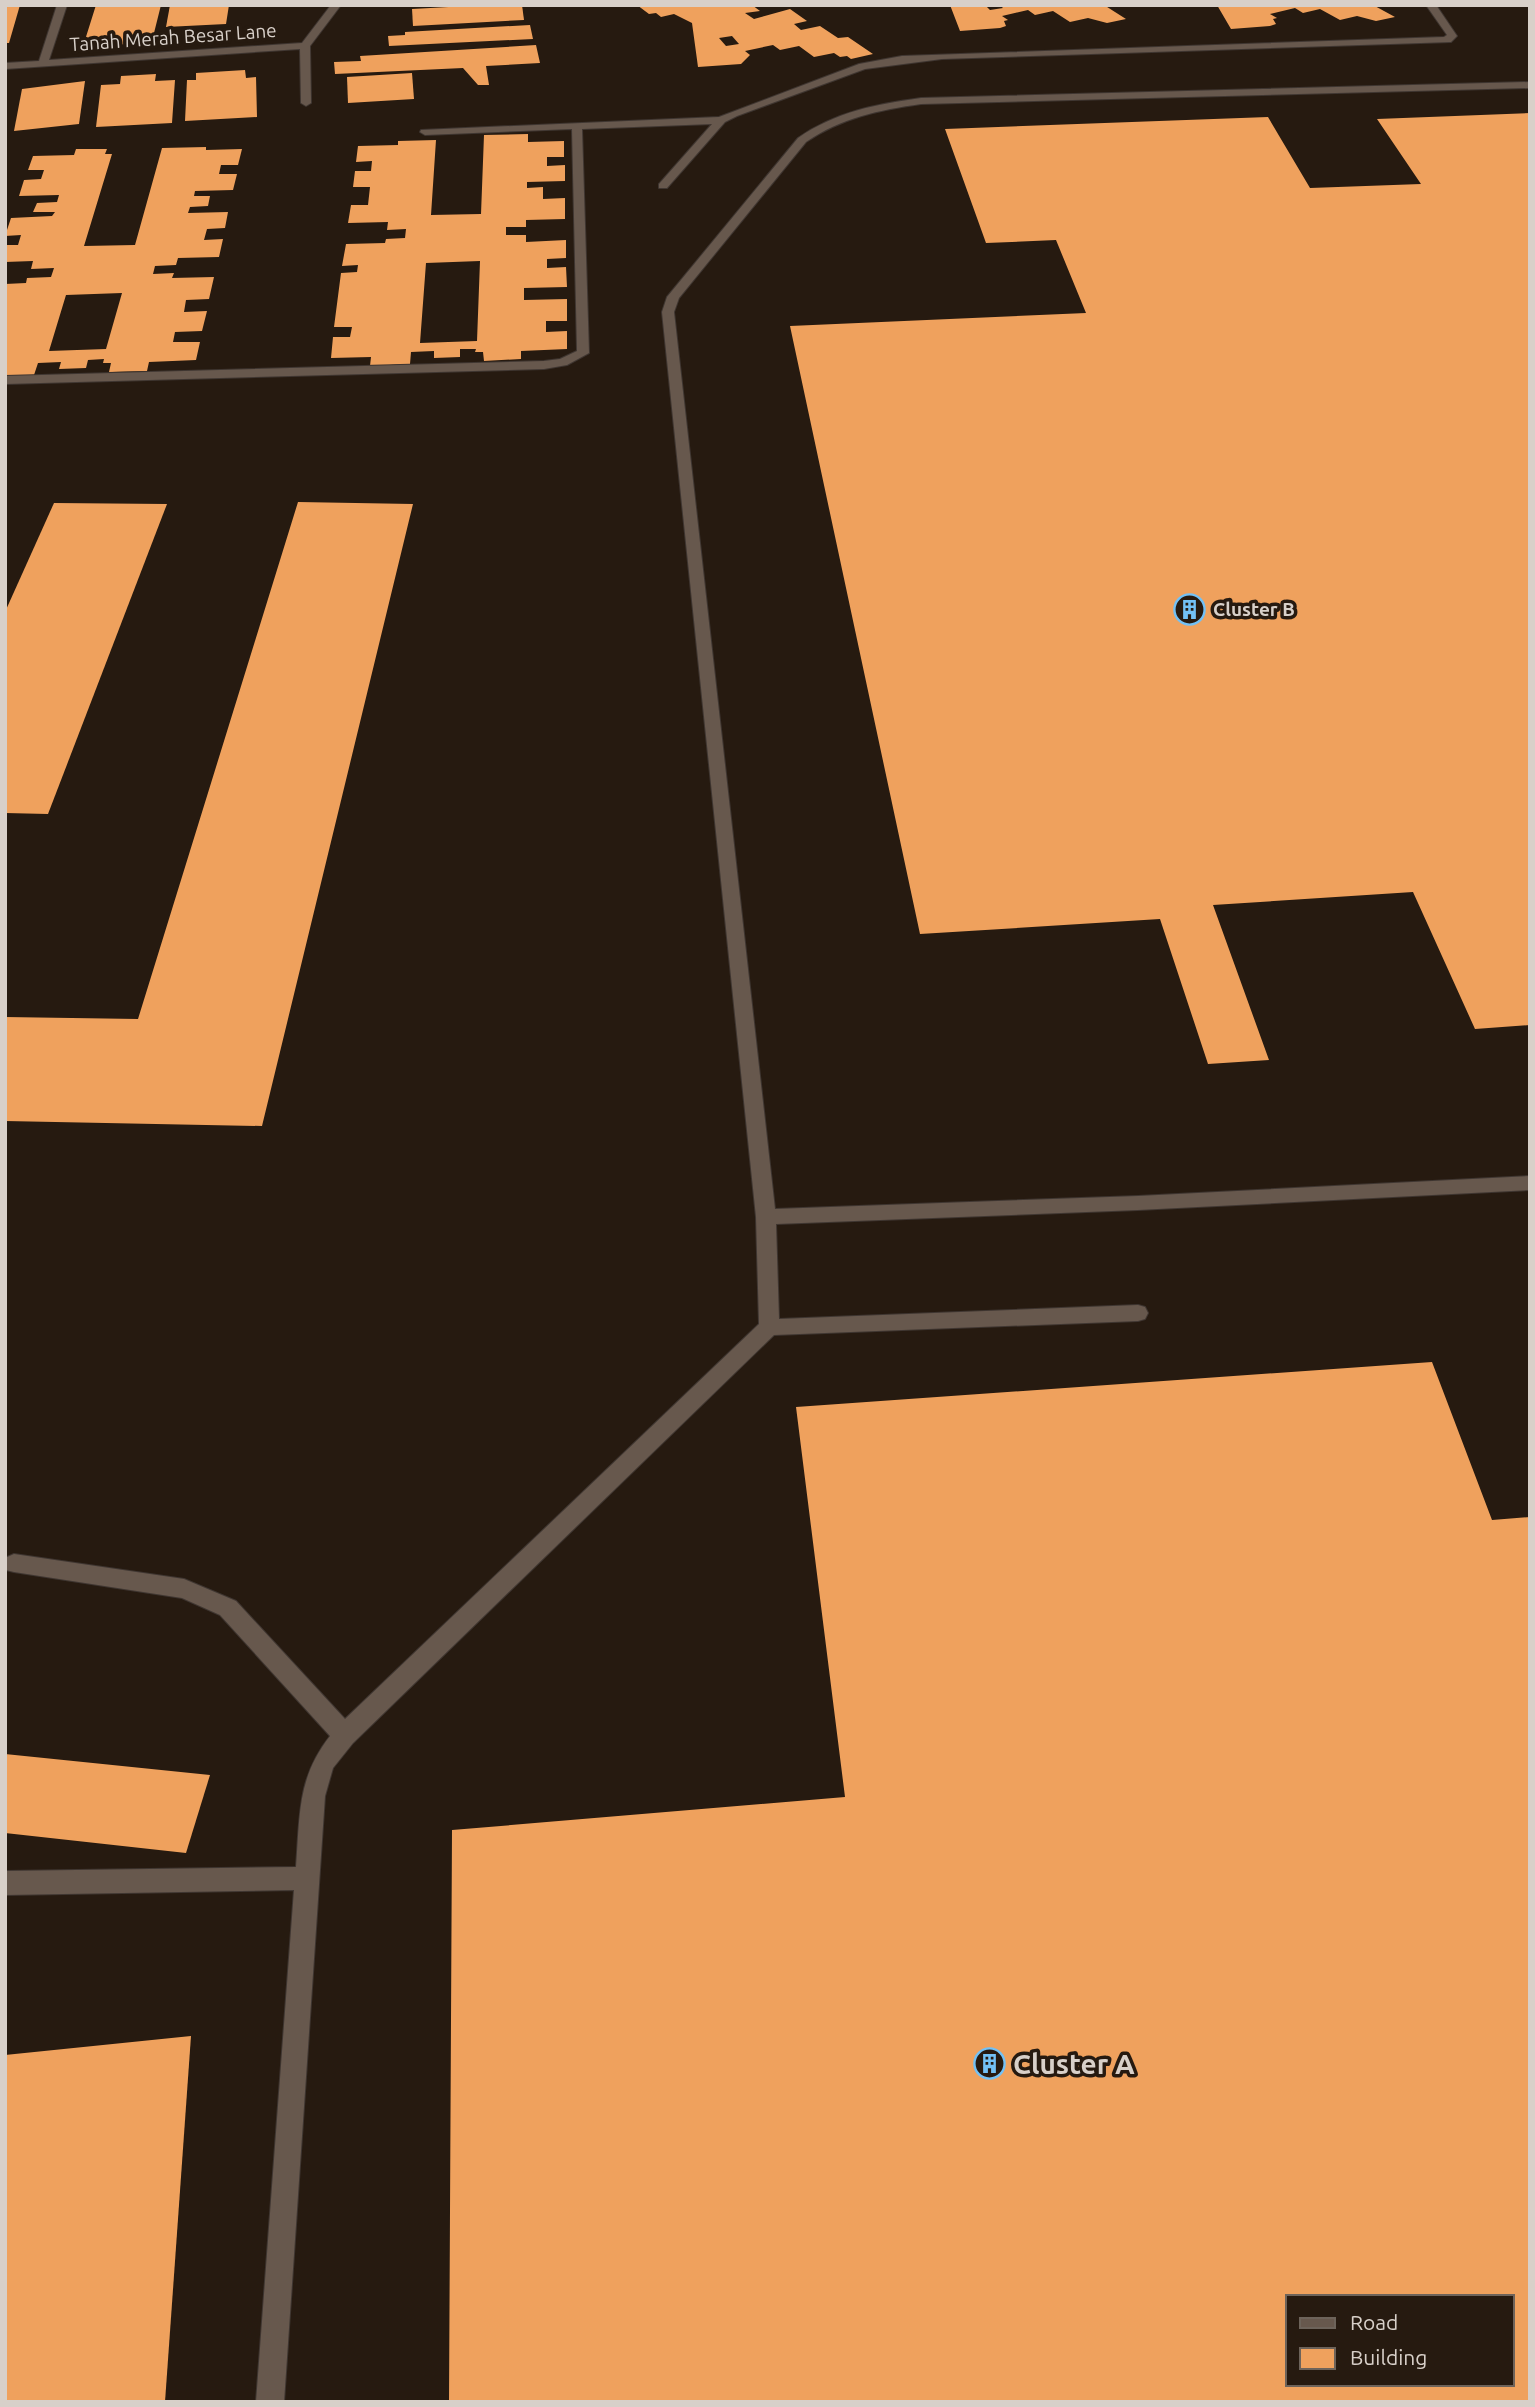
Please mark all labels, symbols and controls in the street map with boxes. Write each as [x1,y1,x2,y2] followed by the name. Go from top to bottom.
[69,19,277,55] street label: Tanah Merah Besar Lane
[1173,592,1207,626] building icon: Cluster B
[1213,598,1295,620] place label: Cluster B
[973,2046,1007,2080] building icon: Cluster A
[1013,2048,1135,2079] place label: Cluster A
[1286,2295,1514,2386] legend
[1350,2310,1398,2334] text: Road
[1350,2345,1427,2369] text: Building

